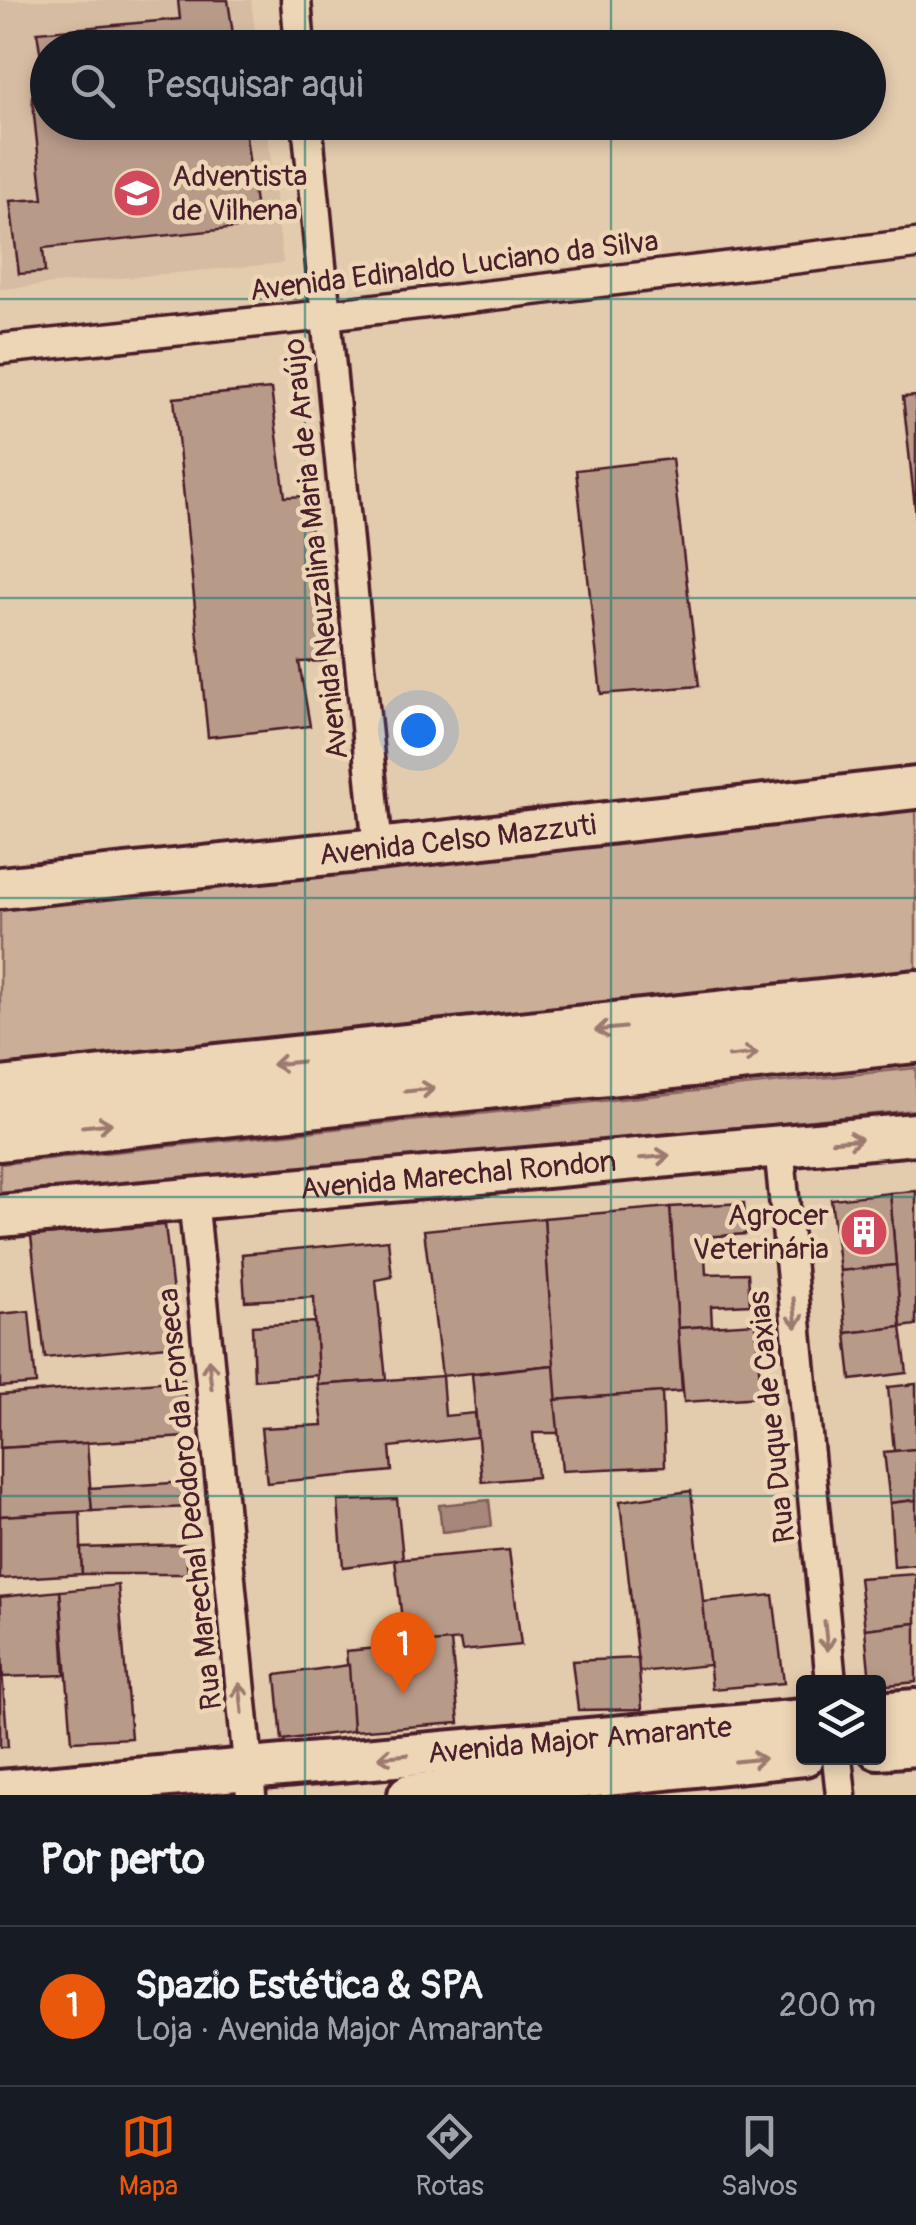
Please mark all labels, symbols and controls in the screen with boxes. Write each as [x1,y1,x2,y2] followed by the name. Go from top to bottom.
[30,30,886,140] search box
[65,58,120,113] icon: search
[145,61,363,109] text: Pesquisar aqui
[172,158,307,229] place label: Adventista de Vilhena
[111,167,163,219] school or university icon: Adventista de Vilhena
[248,223,660,309] street label: Avenida Edinaldo Luciano da Silva
[275,337,357,761] street label: Avenida Neuzalina Maria de Araújo
[393,705,444,756] your location
[317,806,598,873] street label: Avenida Celso Mazzuti
[595,1020,627,1039] one-way arrow
[727,1046,759,1065] one-way arrow
[271,1054,304,1073] one-way arrow
[403,1080,436,1099] one-way arrow
[80,1115,113,1134] one-way arrow
[831,1131,863,1150] one-way arrow
[298,1142,618,1208] street label: Avenida Marechal Rondon
[638,1147,670,1166] one-way arrow
[693,1197,829,1268] place label: Agrocer Veterinária
[838,1206,890,1258] building icon: Agrocer Veterinária
[149,1286,231,1712] street label: Rua Marechal Deodoro da Fonseca
[740,1289,804,1545] street label: Rua Duque de Caxias
[786,1296,805,1328] one-way arrow
[201,1359,220,1391] one-way arrow
[370,1612,436,1694] pin: 1
[817,1620,836,1652] one-way arrow
[796,1675,886,1765] map controls
[796,1675,886,1765] button: layers
[232,1682,251,1715] one-way arrow
[426,1708,734,1772] street label: Avenida Major Amarante
[377,1747,409,1766] one-way arrow
[733,1751,765,1770] one-way arrow
[40,1834,205,1886] text: Por perto
[135,1962,483,2010] text: Spazio Estética & SPA
[66,1986,79,2026] text: 1
[779,1986,876,2026] text: 200 m
[135,2010,542,2050] text: Loja · Avenida Major Amarante
[119,2109,178,2204] tab: Mapa
[416,2109,484,2204] tab: Rotas
[721,2109,797,2204] tab: Salvos

